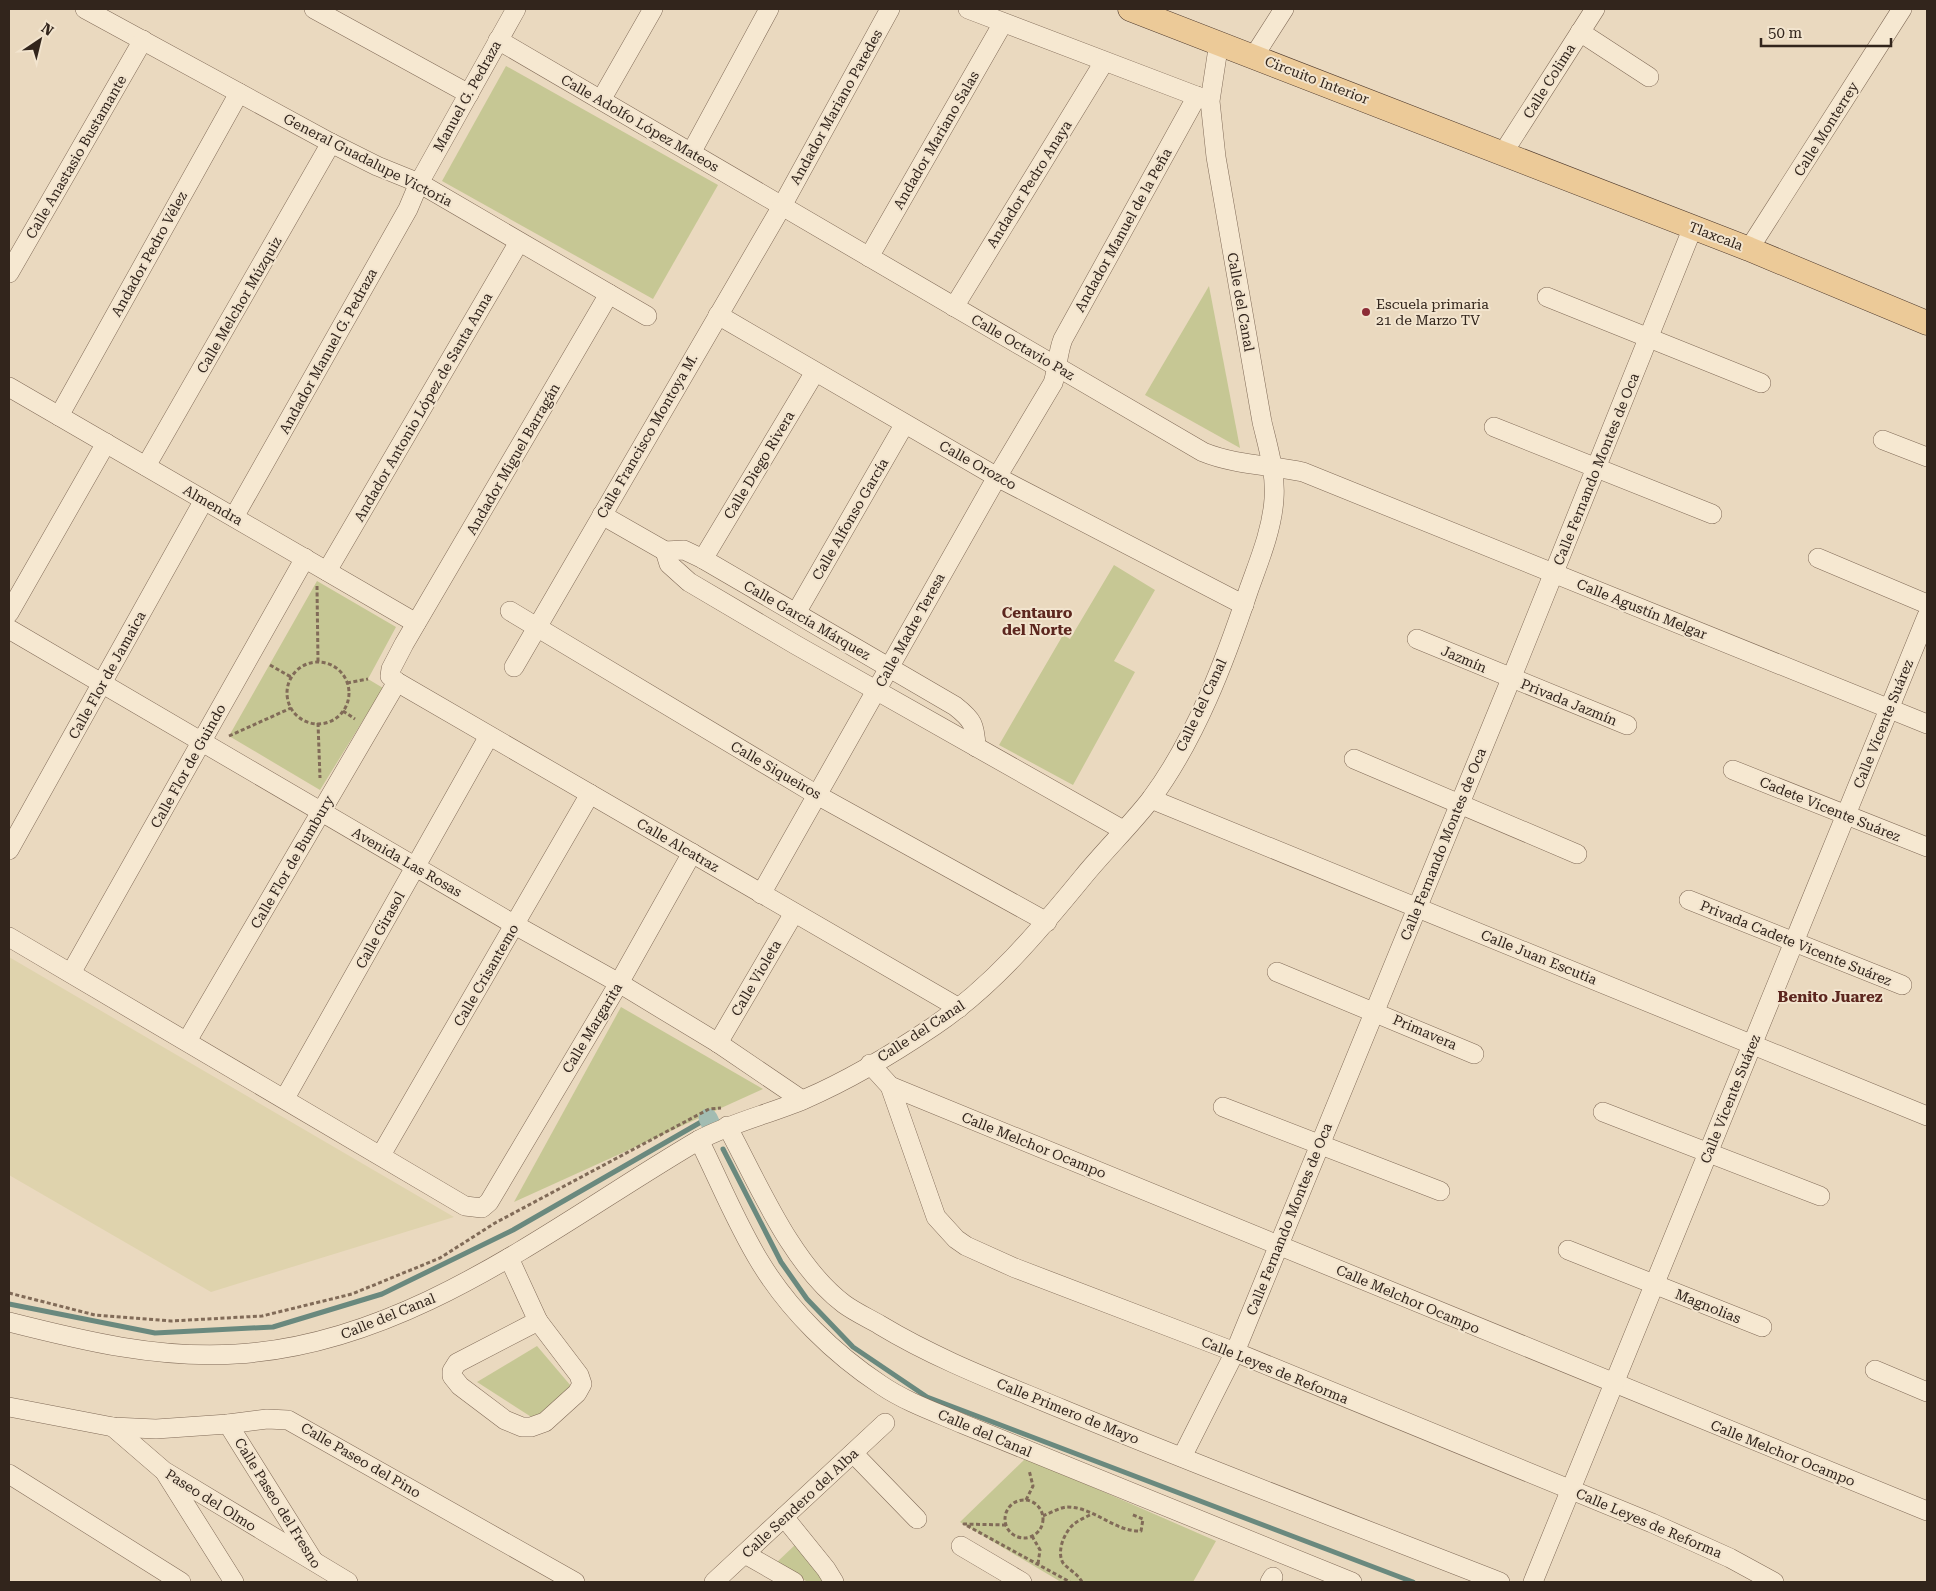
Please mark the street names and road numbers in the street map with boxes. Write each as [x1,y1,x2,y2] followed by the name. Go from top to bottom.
[787,26,886,187] street label: Andador Mariano Paredes
[430,37,504,154] street label: Manuel G. Pedraza
[1520,40,1579,121] street label: Calle Colima
[1263,53,1372,107] street label: Circuito Interior
[890,68,982,212] street label: Andador Mariano Salas
[558,71,722,175] street label: Calle Adolfo López Mateos
[23,72,130,242] street label: Calle Anastasio Bustamante
[1791,78,1862,179] street label: Calle Monterrey
[281,110,456,210] street label: General Guadalupe Victoria
[983,117,1075,251] street label: Andador Pedro Anaya
[1071,145,1175,315] street label: Andador Manuel de la Peña
[108,188,190,319] street label: Andador Pedro Vélez
[1687,218,1746,254] street label: Tlaxcala
[193,234,285,376] street label: Calle Melchor Múzquiz
[1224,251,1258,354] street label: Calle del Canal
[276,265,380,436] street label: Andador Manuel G. Pedraza
[351,289,496,524] street label: Andador Antonio López de Santa Anna
[969,311,1078,383] street label: Calle Octavio Paz
[593,351,701,521] street label: Calle Francisco Montoya M.
[1550,370,1642,568] street label: Calle Fernando Montes de Oca
[463,380,563,538] street label: Andador Miguel Barragán
[720,408,798,522] street label: Calle Diego Rivera
[937,437,1019,493] street label: Calle Orozco
[809,455,892,583] street label: Calle Alfonso García
[180,482,246,529] street label: Almendra
[872,570,948,690] street label: Calle Madre Teresa
[1574,576,1710,643] street label: Calle Agustín Melgar
[741,577,873,663] street label: Calle García Márquez
[65,608,149,742] street label: Calle Flor de Jamaica
[1439,642,1489,676] street label: Jazmín
[1173,655,1230,754] street label: Calle del Canal
[1850,657,1916,791] street label: Calle Vicente Suárez
[1518,675,1620,729] street label: Privada Jazmín
[147,701,229,831] street label: Calle Flor de Guindo
[728,738,824,802] street label: Calle Siqueiros
[1397,745,1489,943] street label: Calle Fernando Montes de Oca
[1757,773,1903,845] street label: Cadete Vicente Suárez
[247,792,337,931] street label: Calle Flor de Bumbury
[634,815,722,875] street label: Calle Alcatraz
[349,824,465,900] street label: Avenida Las Rosas
[352,888,408,971] street label: Calle Girasol
[1698,897,1894,989] street label: Privada Cadete Vicente Suárez
[450,921,522,1029] street label: Calle Crisantemo
[1479,926,1600,988] street label: Calle Juan Escutia
[728,937,784,1019] street label: Calle Violeta
[559,980,625,1076] street label: Calle Margarita
[875,997,968,1065] street label: Calle del Canal
[1391,1011,1460,1053] street label: Primavera
[1697,1032,1763,1166] street label: Calle Vicente Suárez
[959,1109,1109,1181] street label: Calle Melchor Ocampo
[1243,1120,1335,1318] street label: Calle Fernando Montes de Oca
[1334,1261,1482,1337] street label: Calle Melchor Ocampo
[1673,1286,1743,1327] street label: Magnolias
[338,1290,438,1342] street label: Calle del Canal
[1199,1333,1351,1407] street label: Calle Leyes de Reforma
[994,1375,1142,1447] street label: Calle Primero de Mayo
[936,1406,1035,1460] street label: Calle del Canal
[1708,1417,1858,1489] street label: Calle Melchor Ocampo
[298,1419,424,1501] street label: Calle Paseo del Pino
[231,1435,325,1571] street label: Calle Paseo del Fresno
[739,1445,862,1561] street label: Calle Sendero del Alba
[163,1466,259,1534] street label: Paseo del Olmo
[1574,1485,1725,1561] street label: Calle Leyes de Reforma

